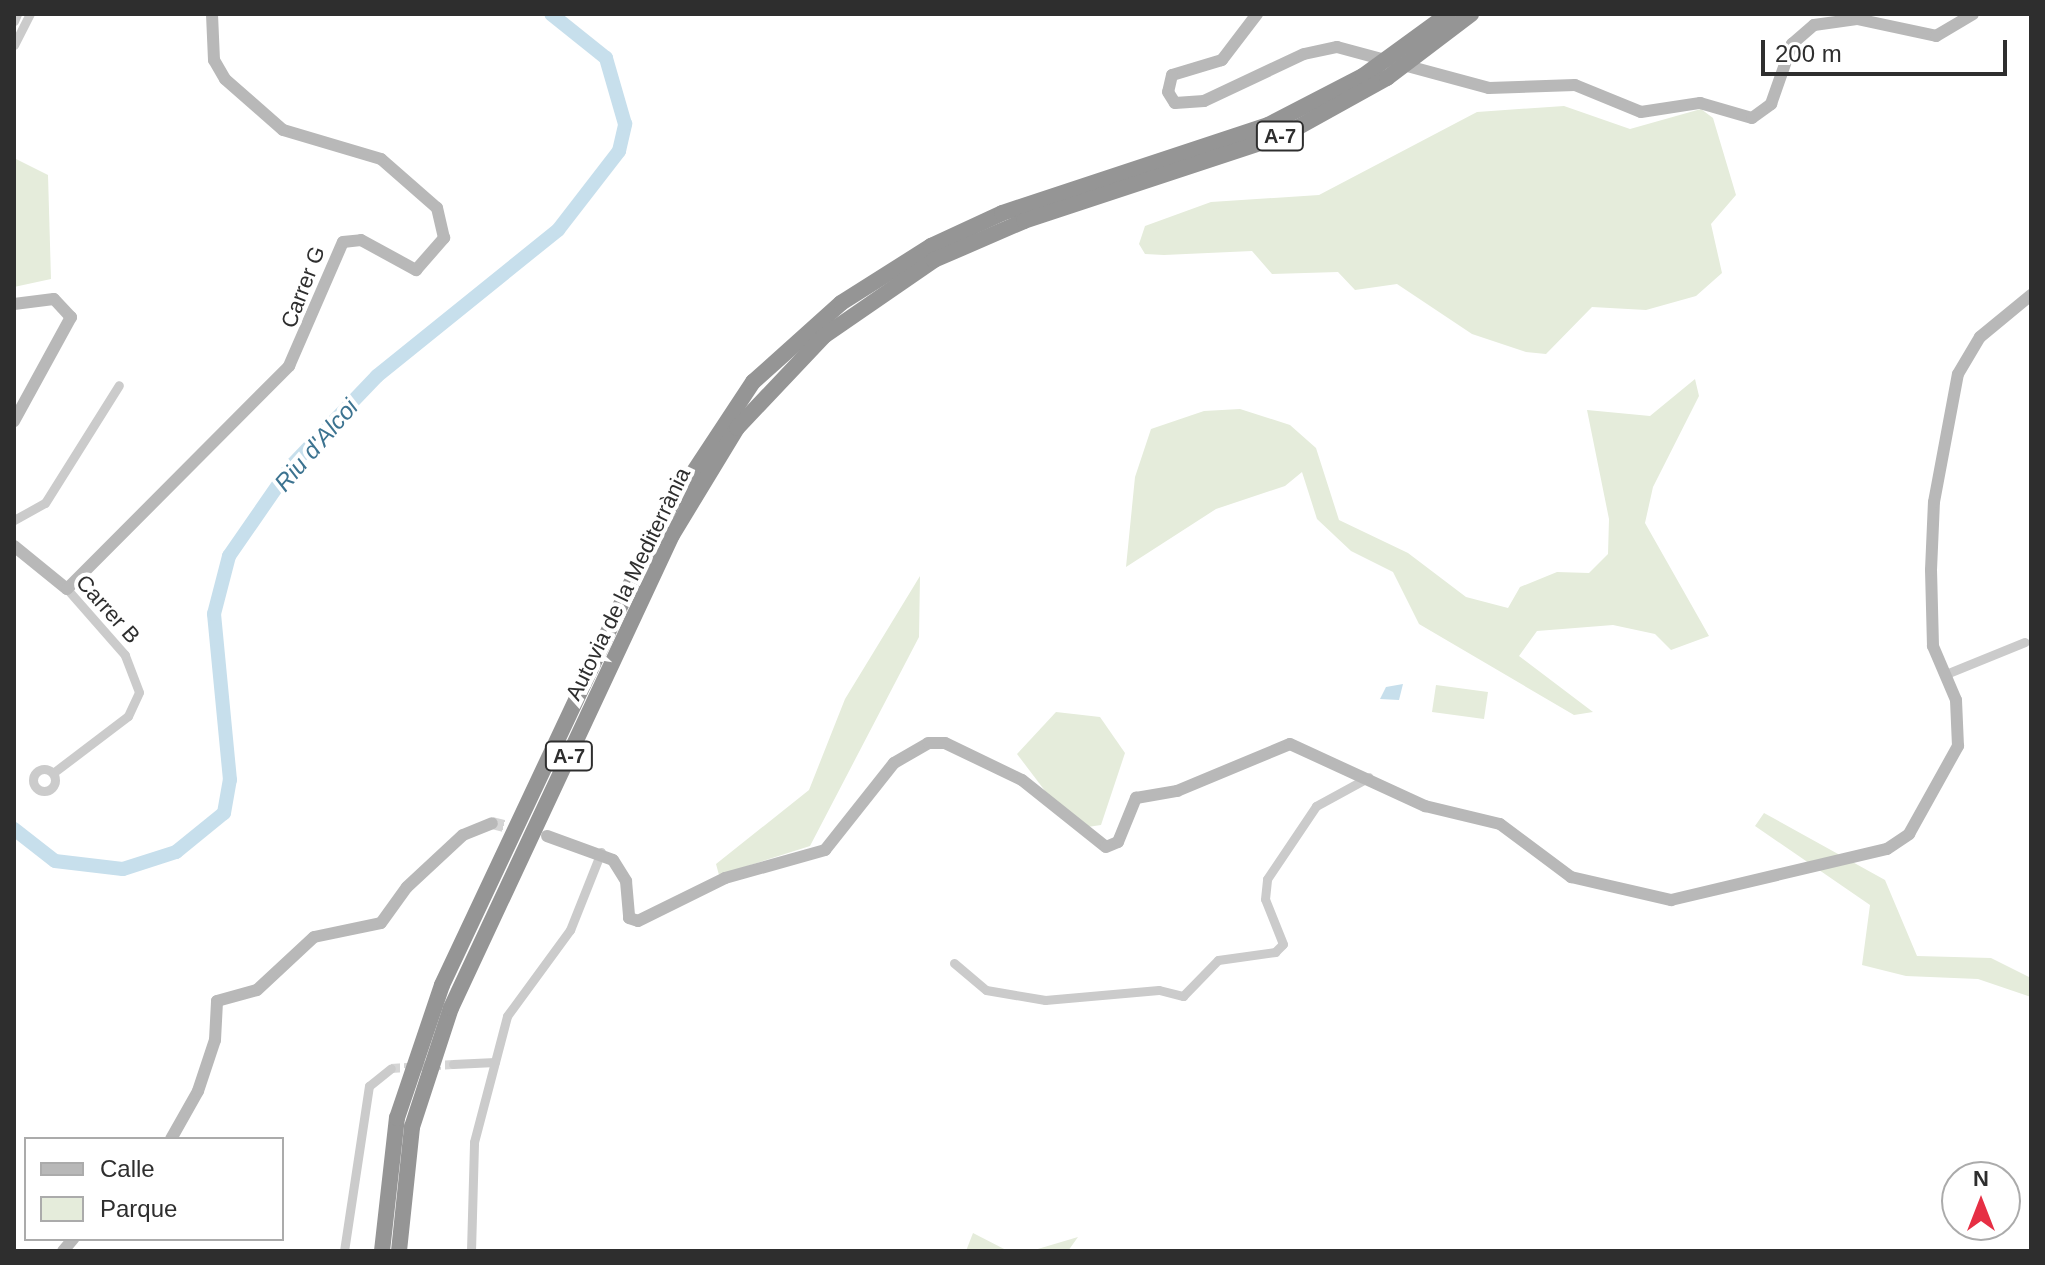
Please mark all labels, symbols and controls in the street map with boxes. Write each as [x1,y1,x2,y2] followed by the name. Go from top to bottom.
[1765,24,2011,74] scale bar
[1775,40,1842,67] text: 200 m
[1254,120,1306,152] road number: A-7
[275,242,331,332] street label: Carrer G
[268,393,364,497] water label: Riu d'Alcoi
[560,463,696,705] street label: Autovia de la Mediterrània
[70,569,146,649] street label: Carrer B
[543,740,595,772] road number: A-7
[24,1137,284,1241] legend
[100,1155,155,1182] text: Calle
[1941,1161,2021,1241] north arrow
[1973,1166,1989,1191] text: N
[100,1195,177,1222] text: Parque

